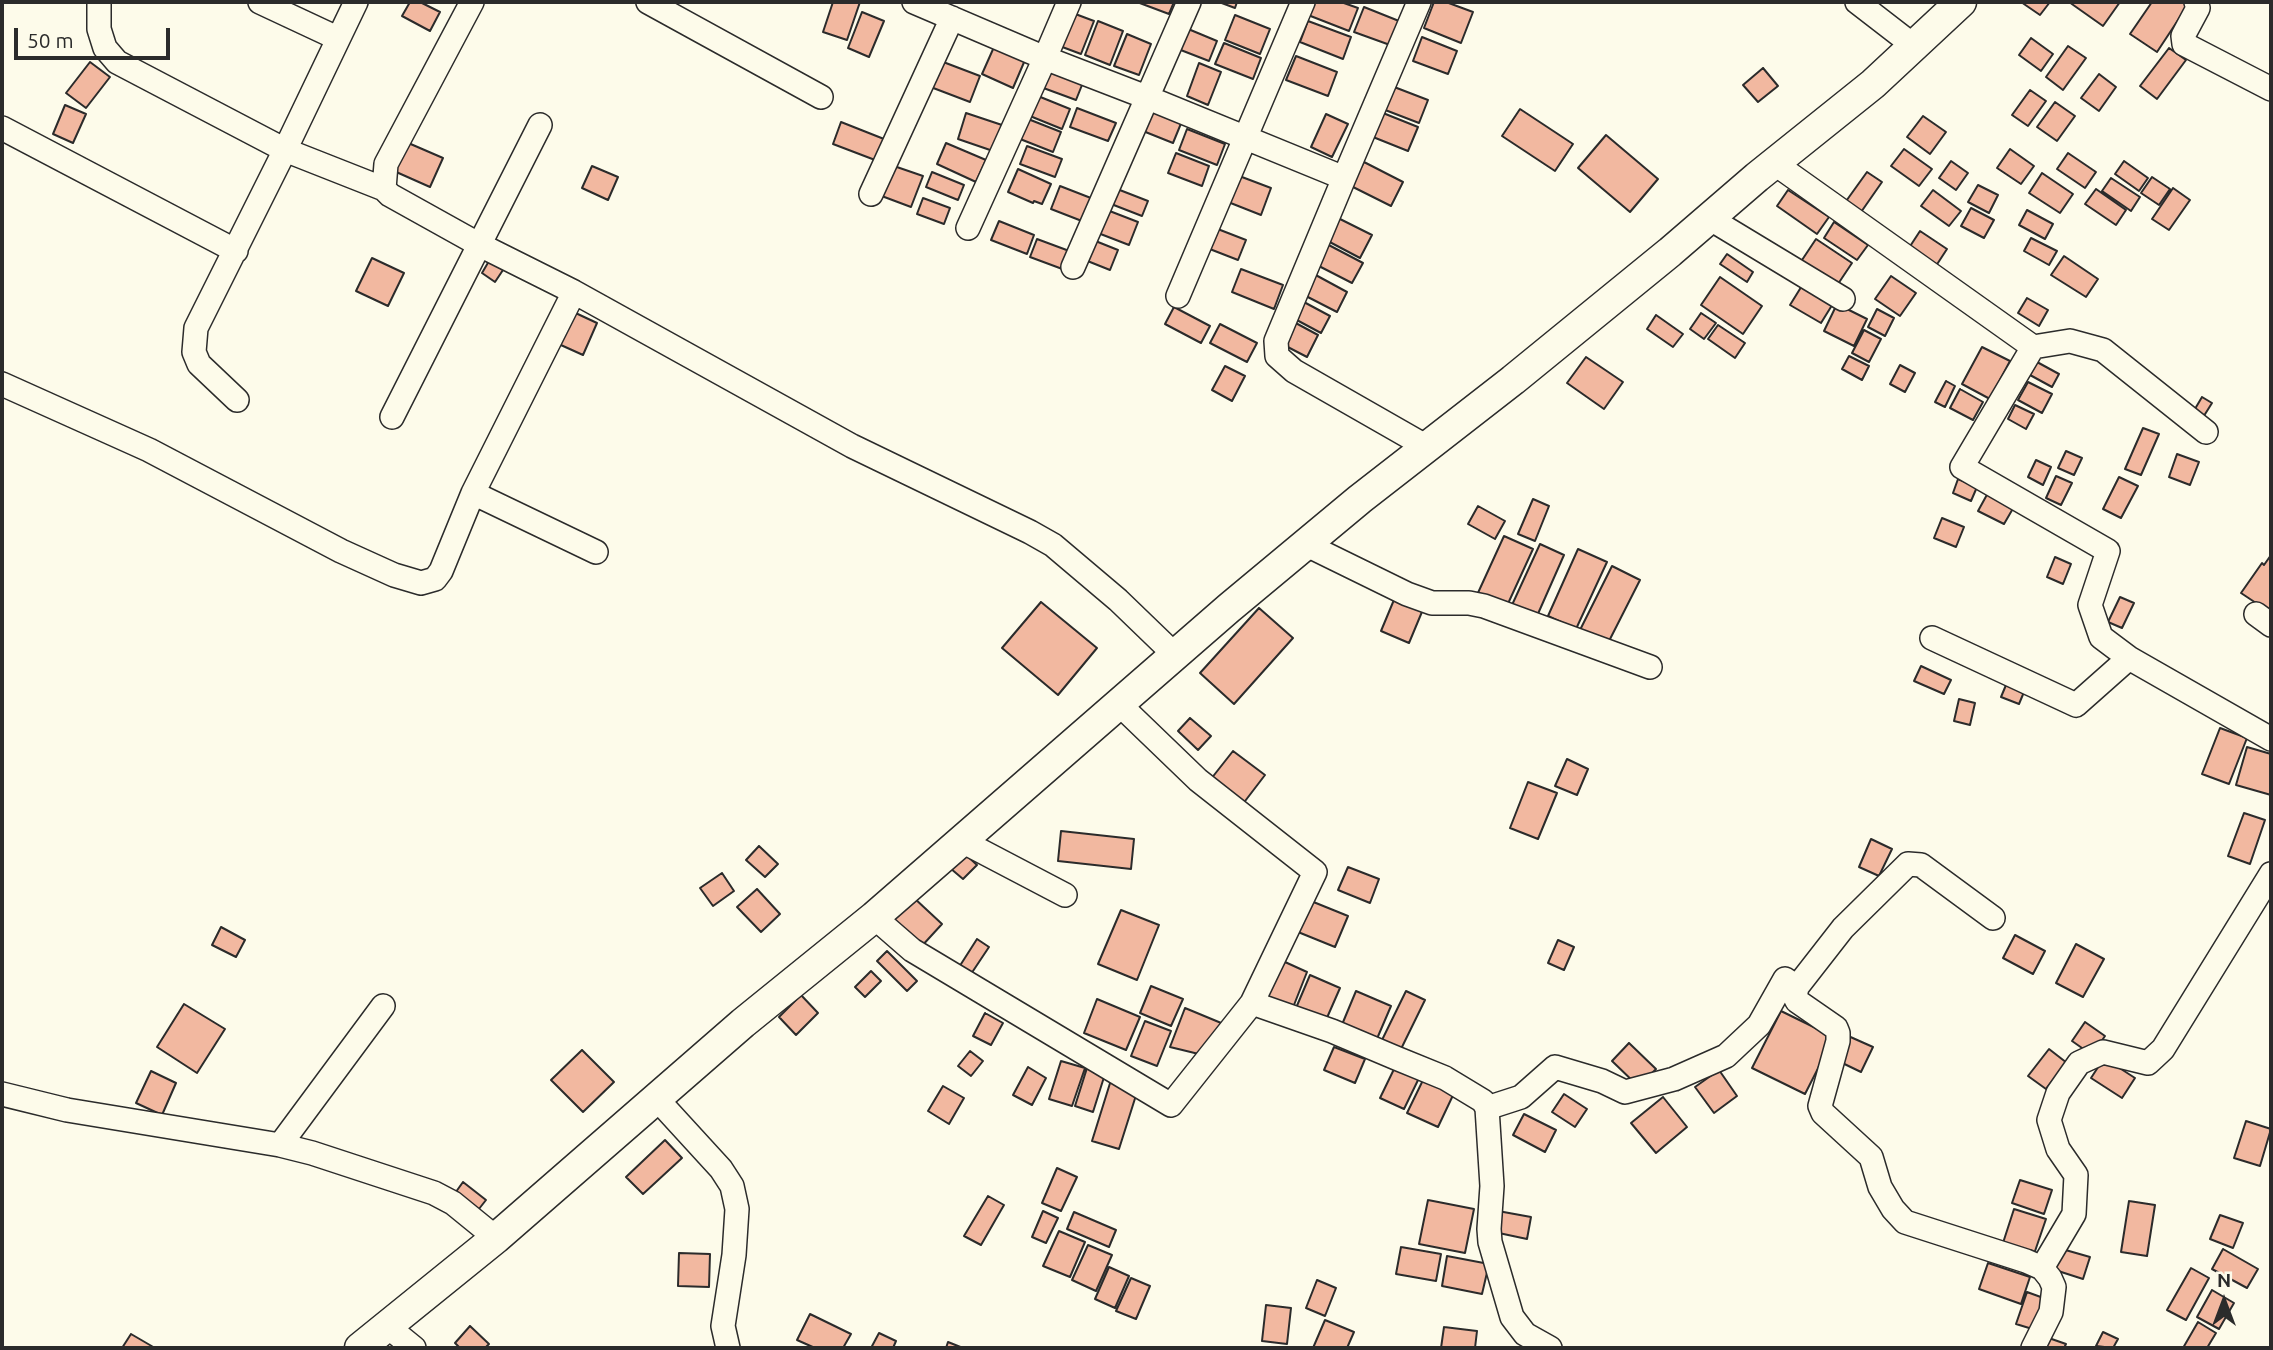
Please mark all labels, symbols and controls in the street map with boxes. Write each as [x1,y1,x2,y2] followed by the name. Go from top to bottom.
[18,14,173,58] scale bar
[27,28,74,52] text: 50 m
[2189,1266,2259,1336] north arrow
[2217,1269,2231,1291] text: N

